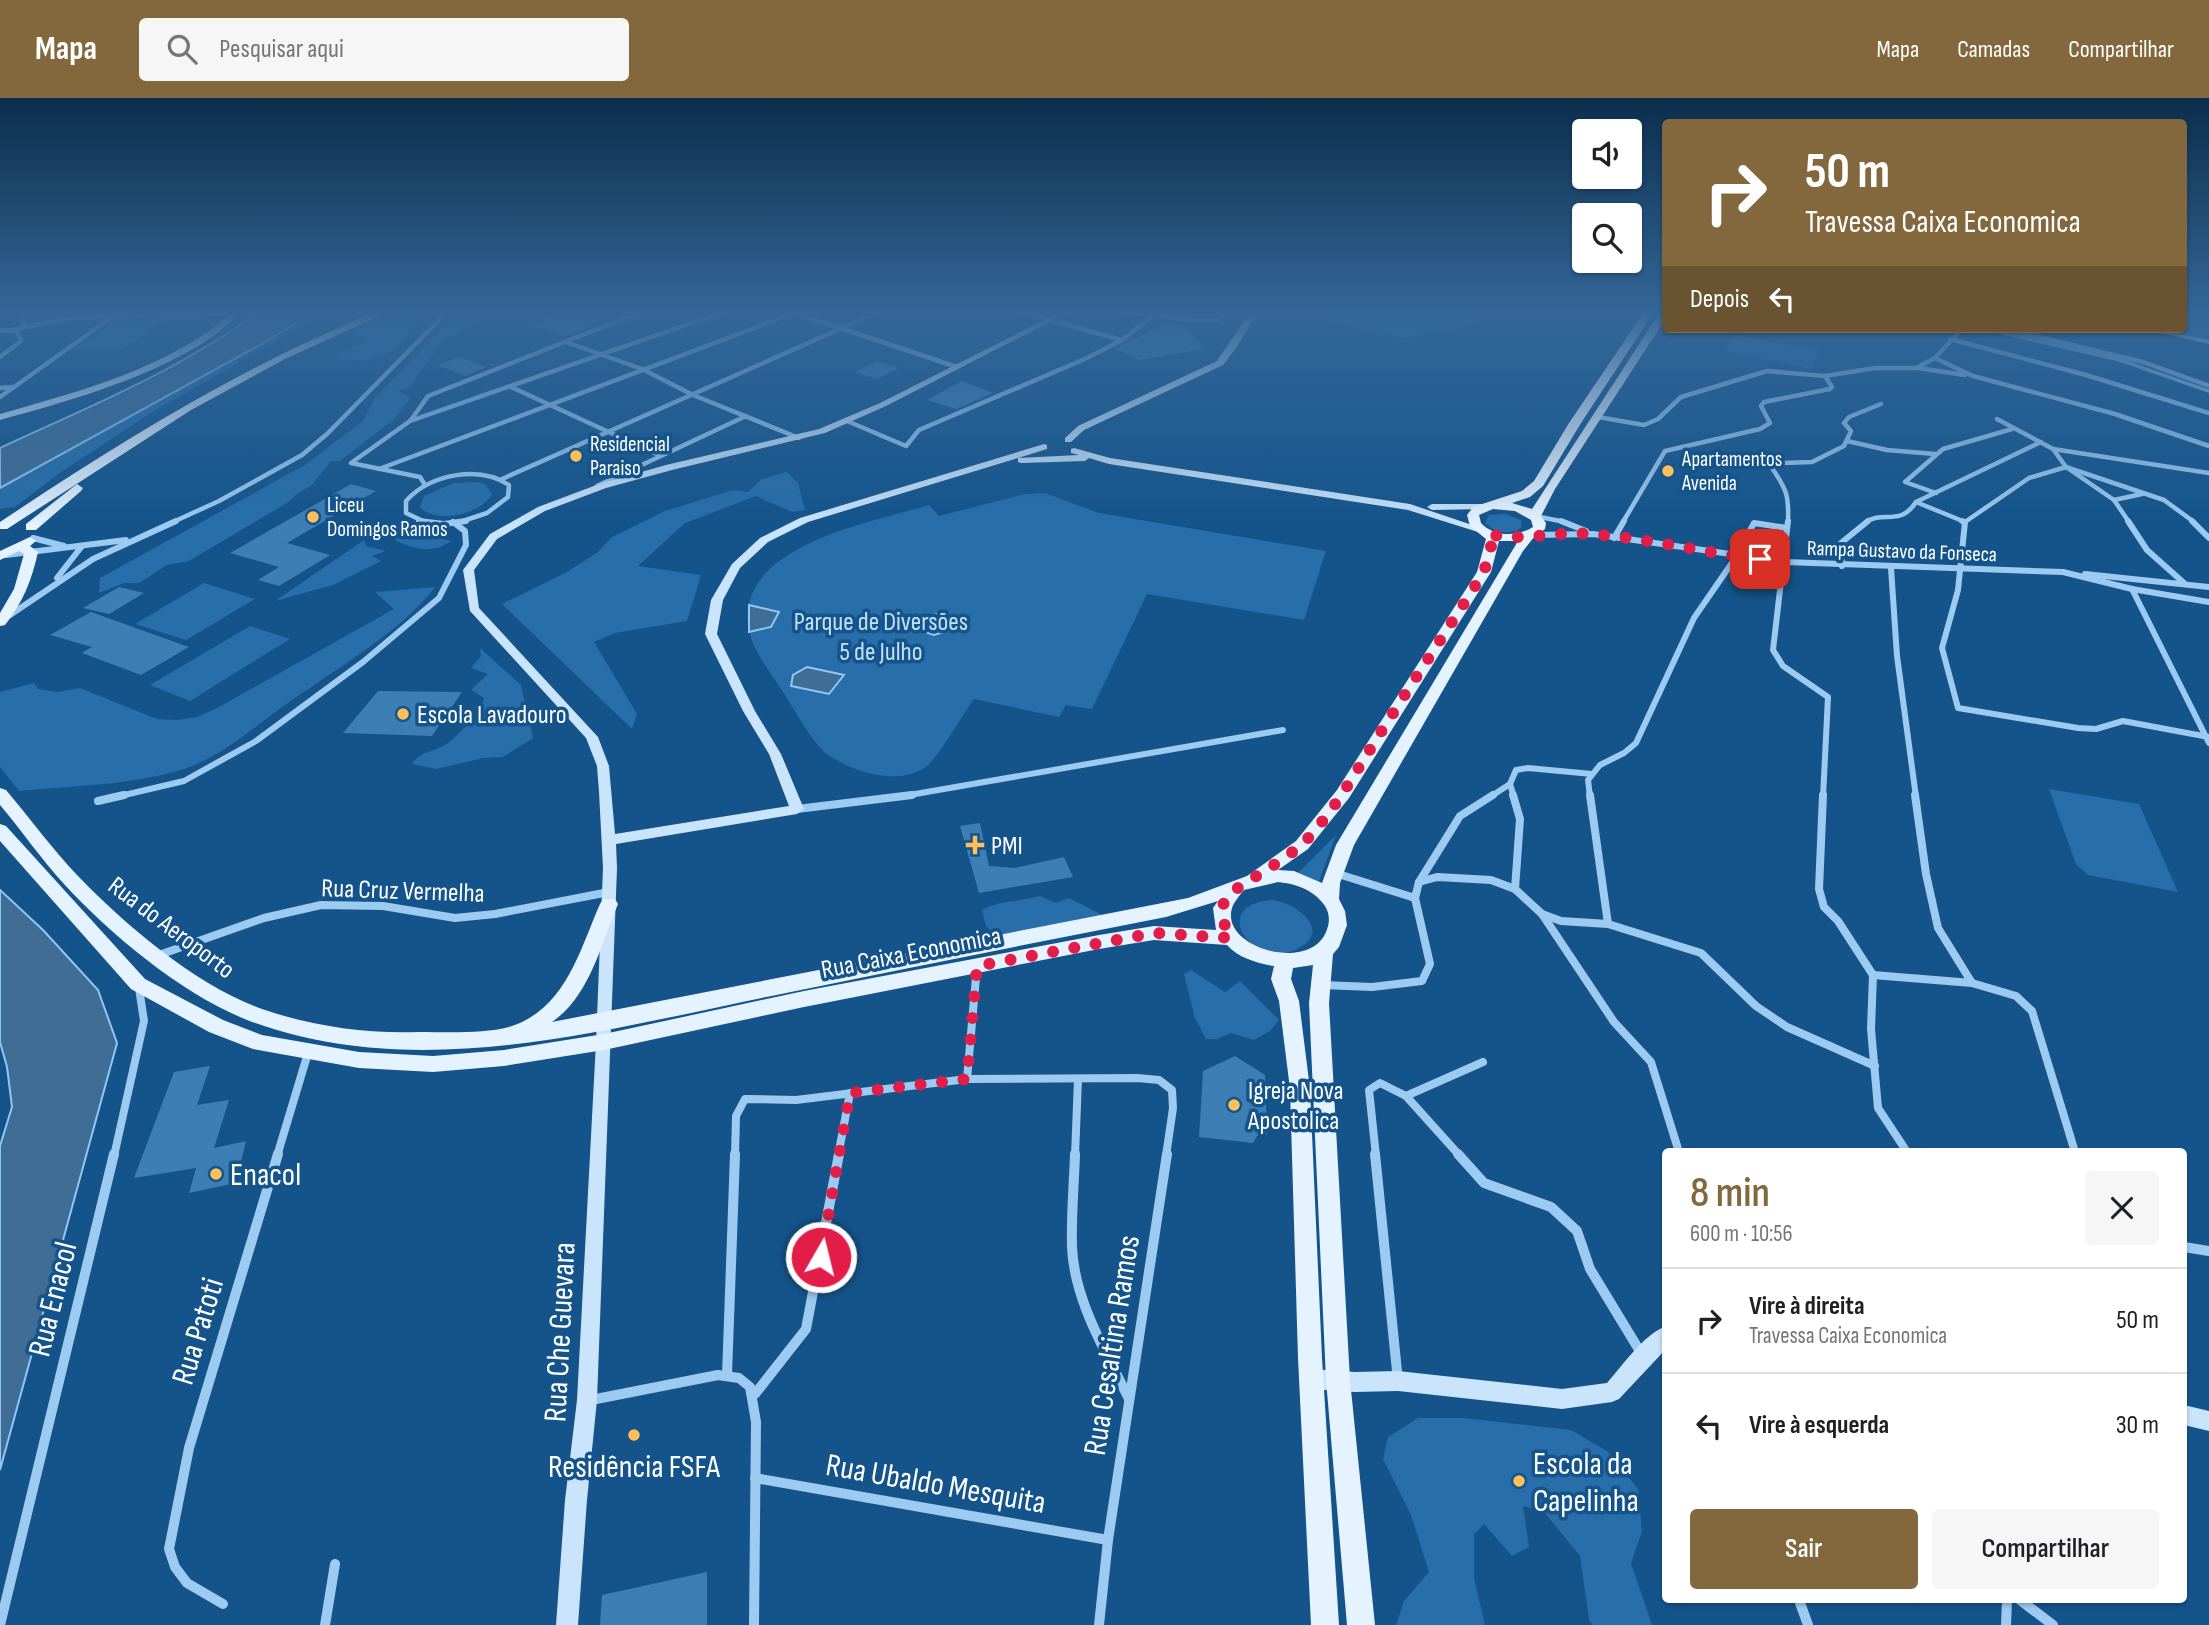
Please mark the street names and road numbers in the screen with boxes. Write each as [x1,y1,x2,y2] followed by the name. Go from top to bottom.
[1807,536,1997,567] street label: Rampa Gustavo da Fonseca
[102,871,240,986] street label: Rua do Aeroporto
[321,873,485,910] street label: Rua Cruz Vermelha
[819,921,1004,986] street label: Rua Caixa Economica
[1076,1232,1149,1458] street label: Rua Cesaltina Ramos
[20,1238,86,1361] street label: Rua Enacol
[536,1241,585,1423] street label: Rua Che Guevara
[164,1273,233,1389] street label: Rua Patoti
[823,1446,1049,1523] street label: Rua Ubaldo Mesquita

